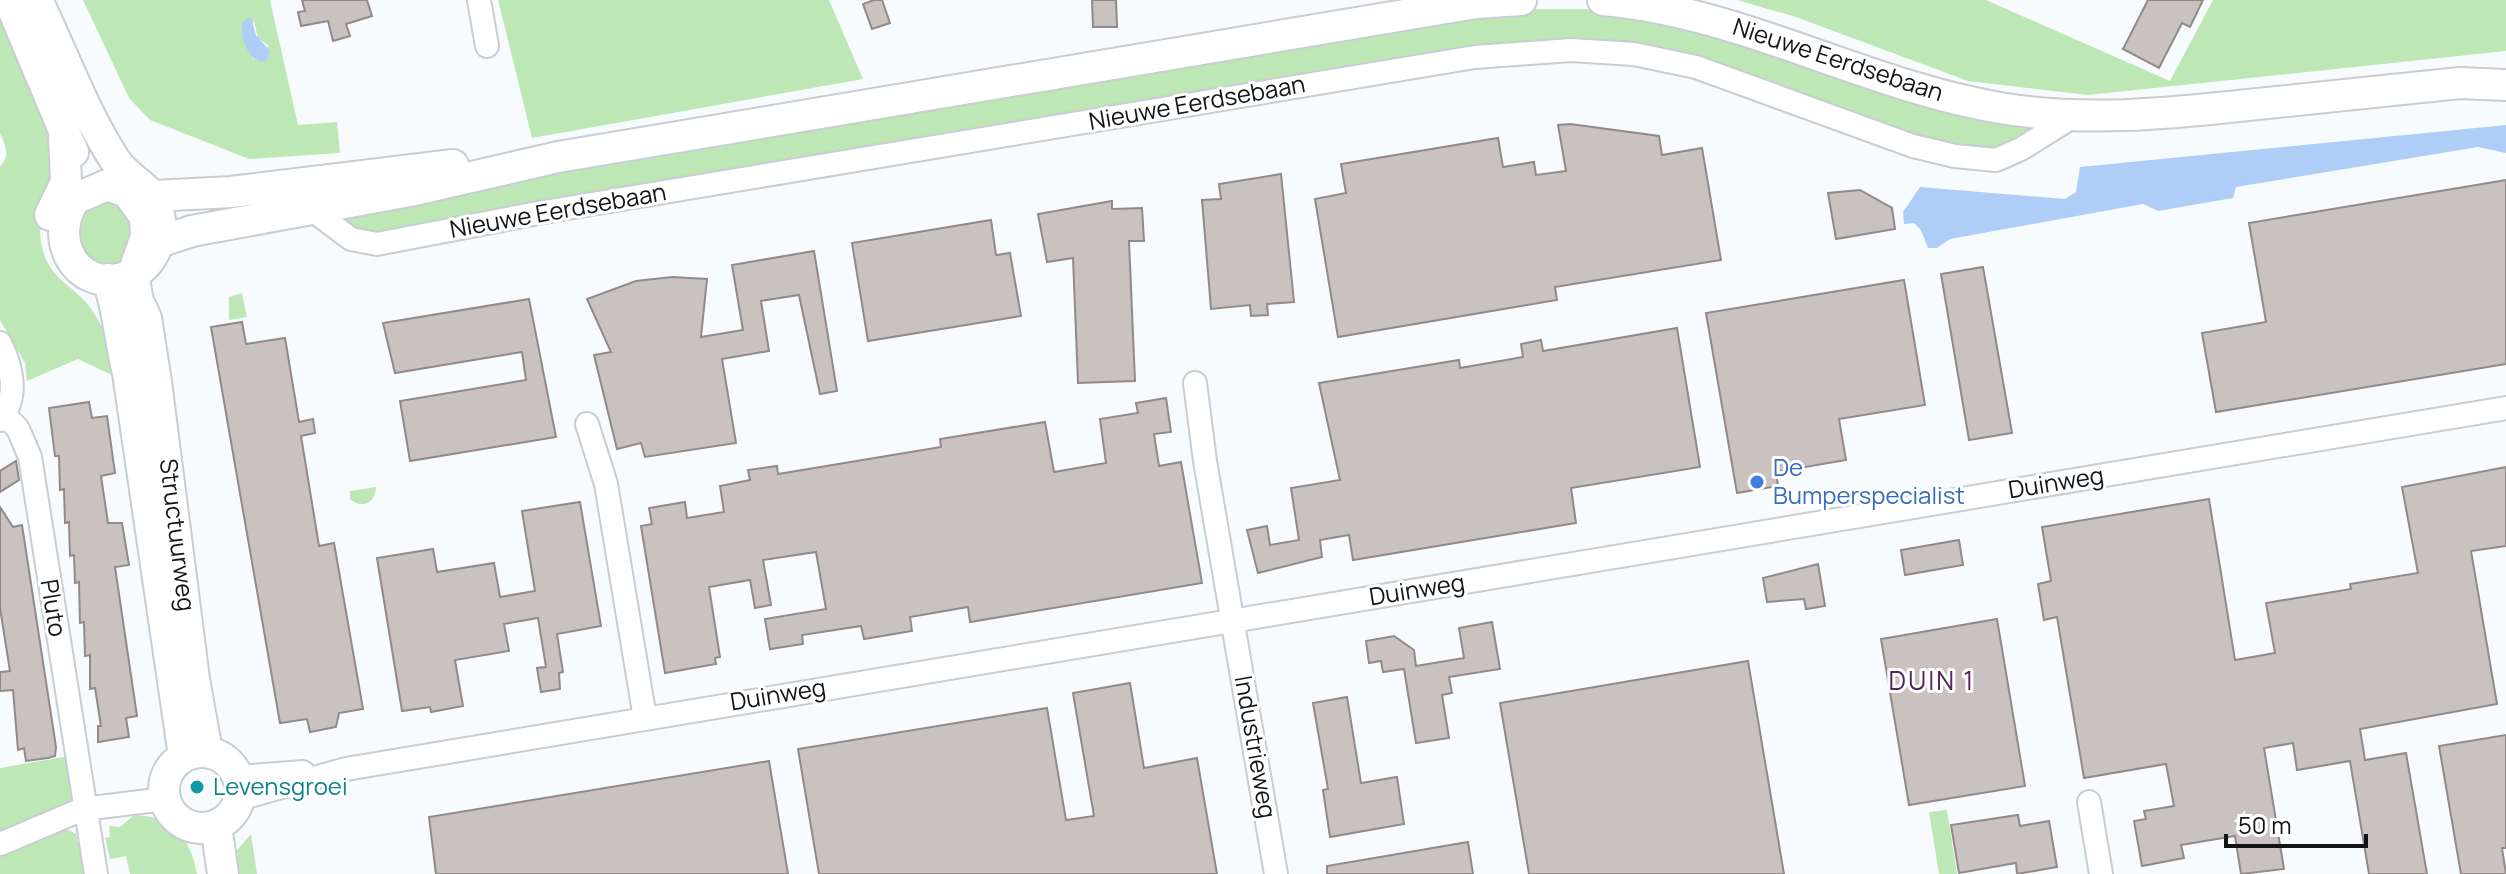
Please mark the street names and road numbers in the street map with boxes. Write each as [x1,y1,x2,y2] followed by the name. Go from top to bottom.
[1729,9,1948,108] street label: Nieuwe Eerdsebaan
[1086,66,1308,137] street label: Nieuwe Eerdsebaan
[447,174,669,245] street label: Nieuwe Eerdsebaan
[153,457,204,613] street label: Structuurweg
[2006,458,2106,505] street label: Duinweg
[1367,565,1467,612] street label: Duinweg
[34,577,75,639] street label: Pluto
[728,670,828,717] street label: Duinweg
[1228,673,1285,821] street label: Industrieweg

